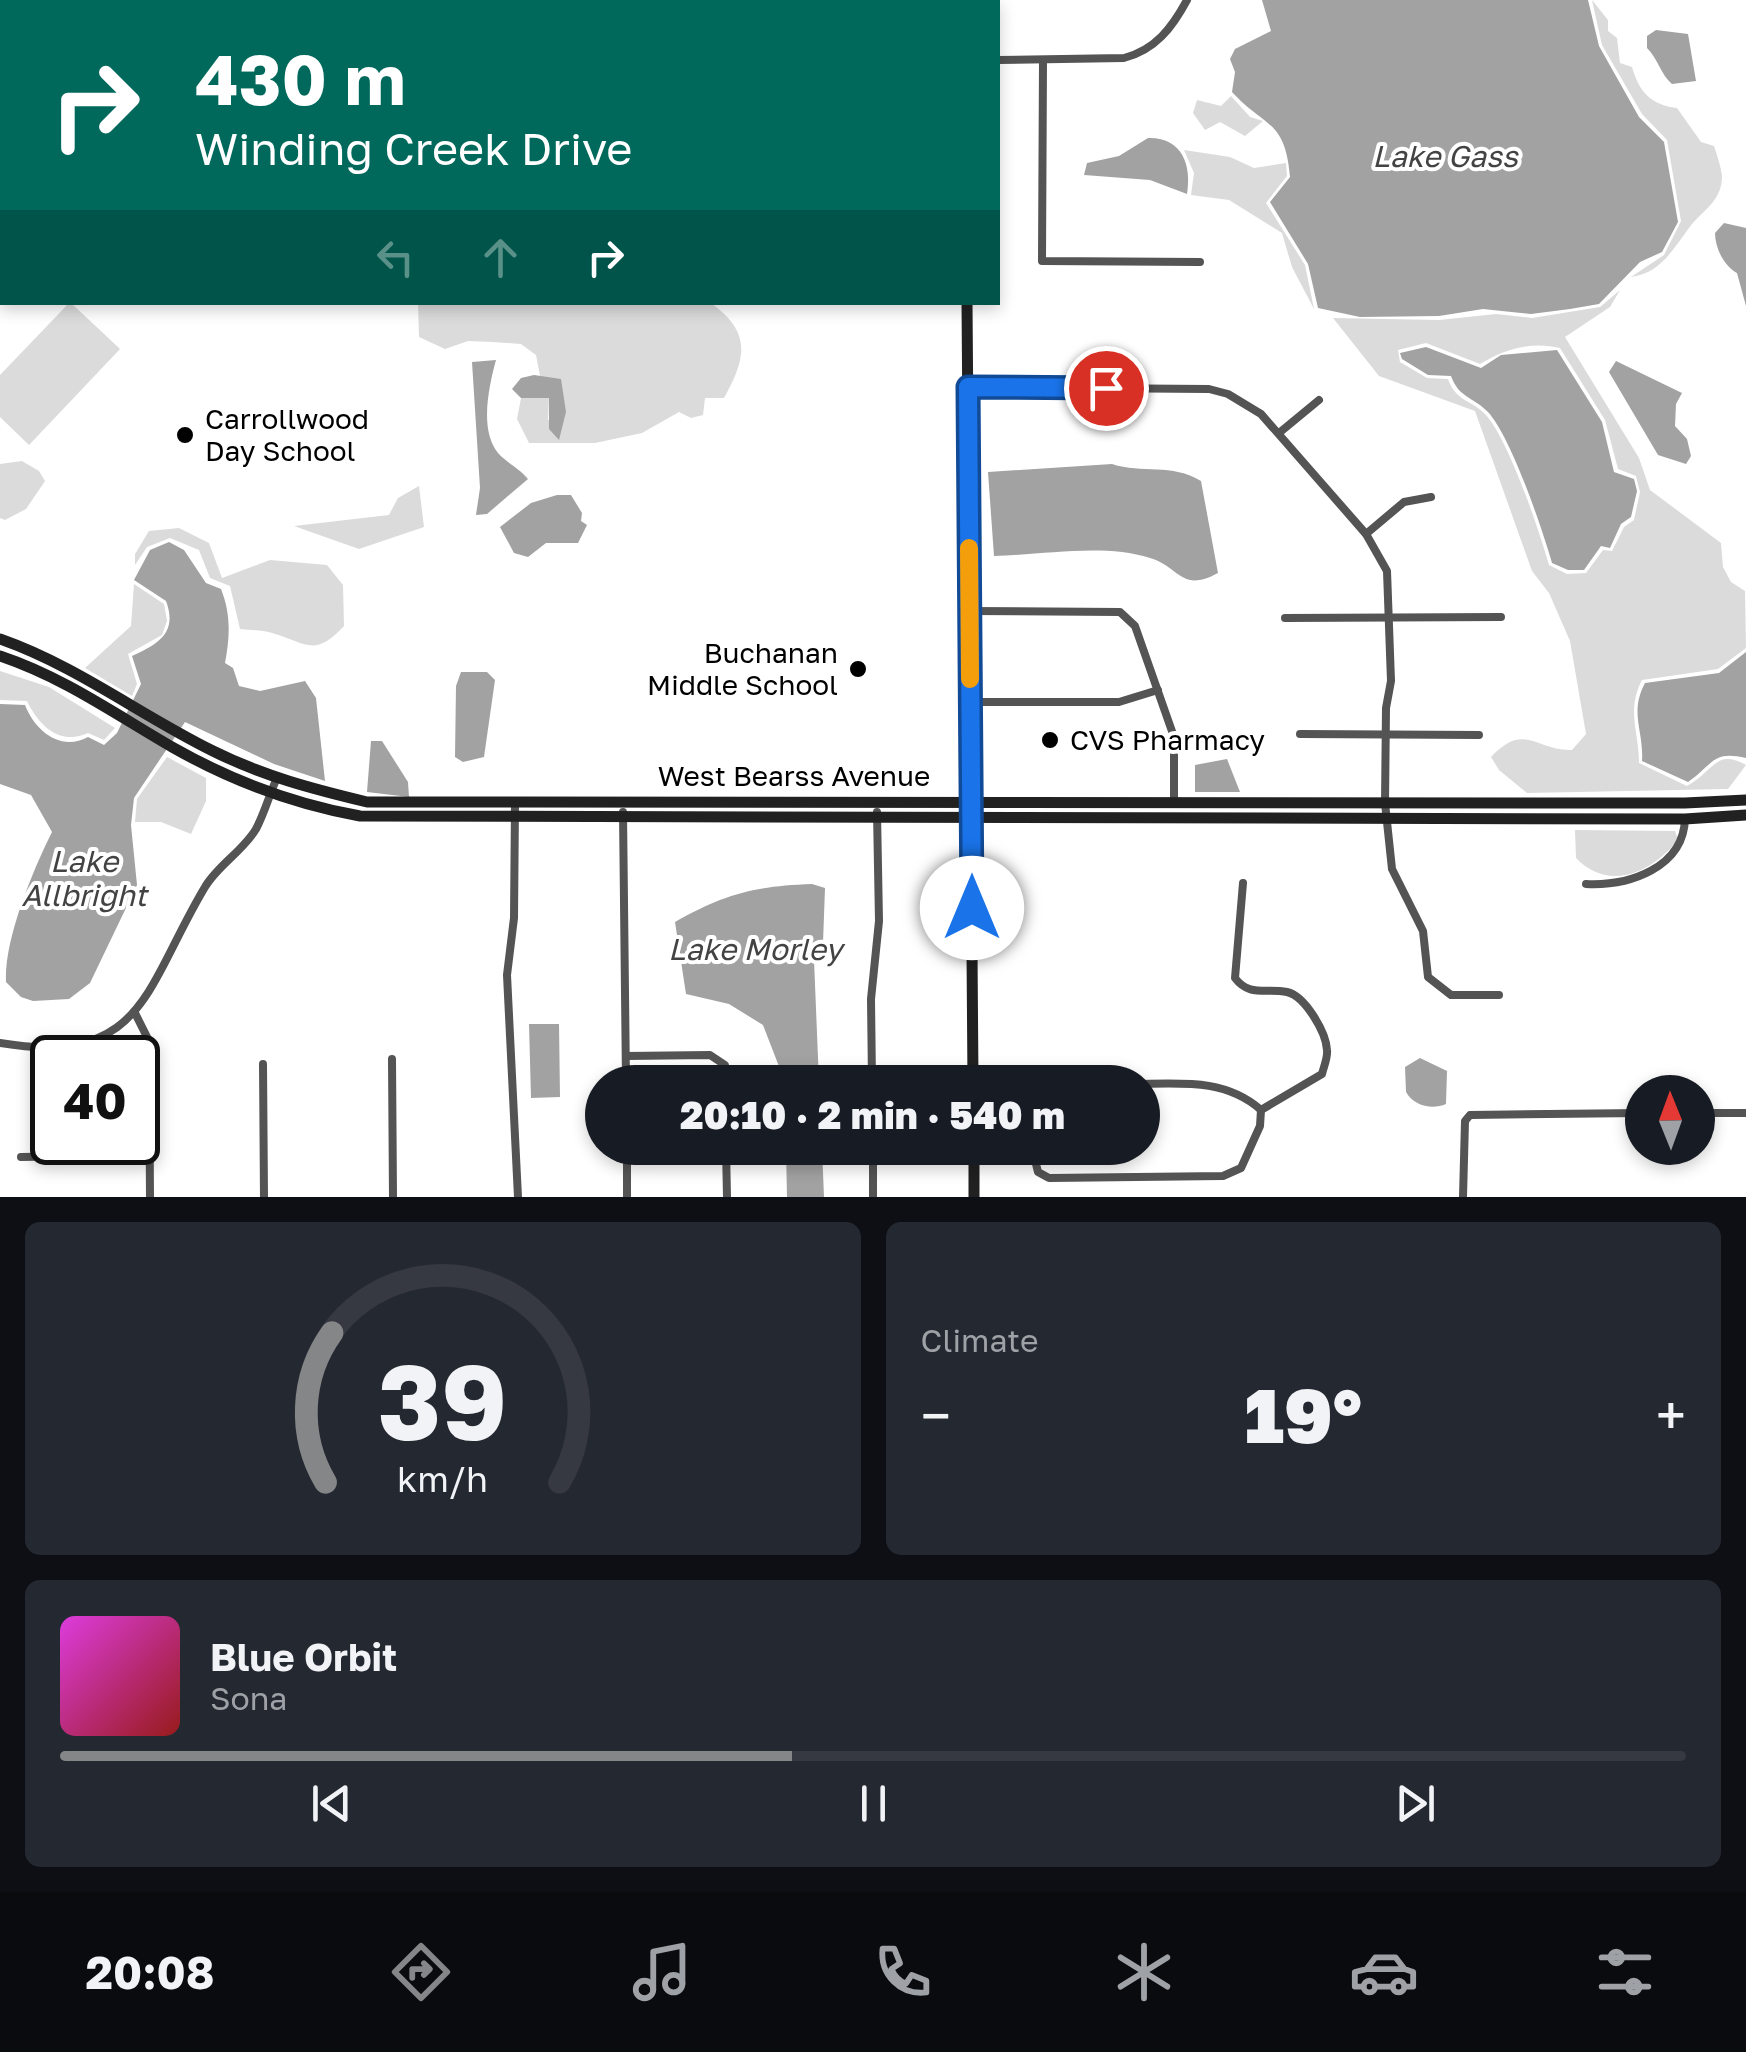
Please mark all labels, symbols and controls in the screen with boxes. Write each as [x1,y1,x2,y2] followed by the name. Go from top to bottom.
[195,36,406,120] text: 430 m
[30,40,160,170] icon: right
[195,121,632,175] text: Winding Creek Drive
[1372,138,1519,174] water label: Lake Gass
[368,230,423,285] icon: left
[473,230,528,285] icon: ahead
[578,230,633,285] icon: right
[1064,346,1149,431] pin
[1079,361,1134,416] icon: arrive
[205,402,369,467] place label: Carrollwood Day School
[174,424,196,446] marker: Carrollwood Day School
[647,636,838,701] place label: Buchanan Middle School
[847,658,869,680] marker: Buchanan Middle School
[1070,723,1265,756] place label: CVS Pharmacy
[1039,729,1061,751] marker: CVS Pharmacy
[658,759,930,792] street label: West Bearss Avenue
[21,843,150,913] water label: Lake Allbright
[920,856,1024,960] position arrow
[668,931,846,967] water label: Lake Morley
[30,1035,160,1165] speed limit sign: 40
[1625,1075,1715,1165] north arrow
[1625,1075,1715,1165] map controls
[680,1092,1065,1137] text: 20:10 · 2 min · 540 m
[921,1321,1039,1359] text: Climate
[378,1338,507,1463] text: 39
[1244,1369,1362,1460] text: 19°
[921,1382,951,1448] text: −
[1656,1382,1686,1448] text: +
[397,1457,488,1500] text: km/h
[210,1634,397,1679] text: Blue Orbit
[210,1679,287,1717] text: Sona
[304,1776,359,1831] icon: previous
[846,1776,901,1831] icon: pause
[1388,1776,1443,1831] icon: next
[386,1937,456,2007] icon: directions
[627,1937,697,2007] icon: music
[868,1937,938,2007] icon: phone
[1109,1937,1179,2007] icon: climate
[1349,1937,1419,2007] icon: car
[1590,1937,1660,2007] icon: filters
[85,1945,215,1999] text: 20:08

